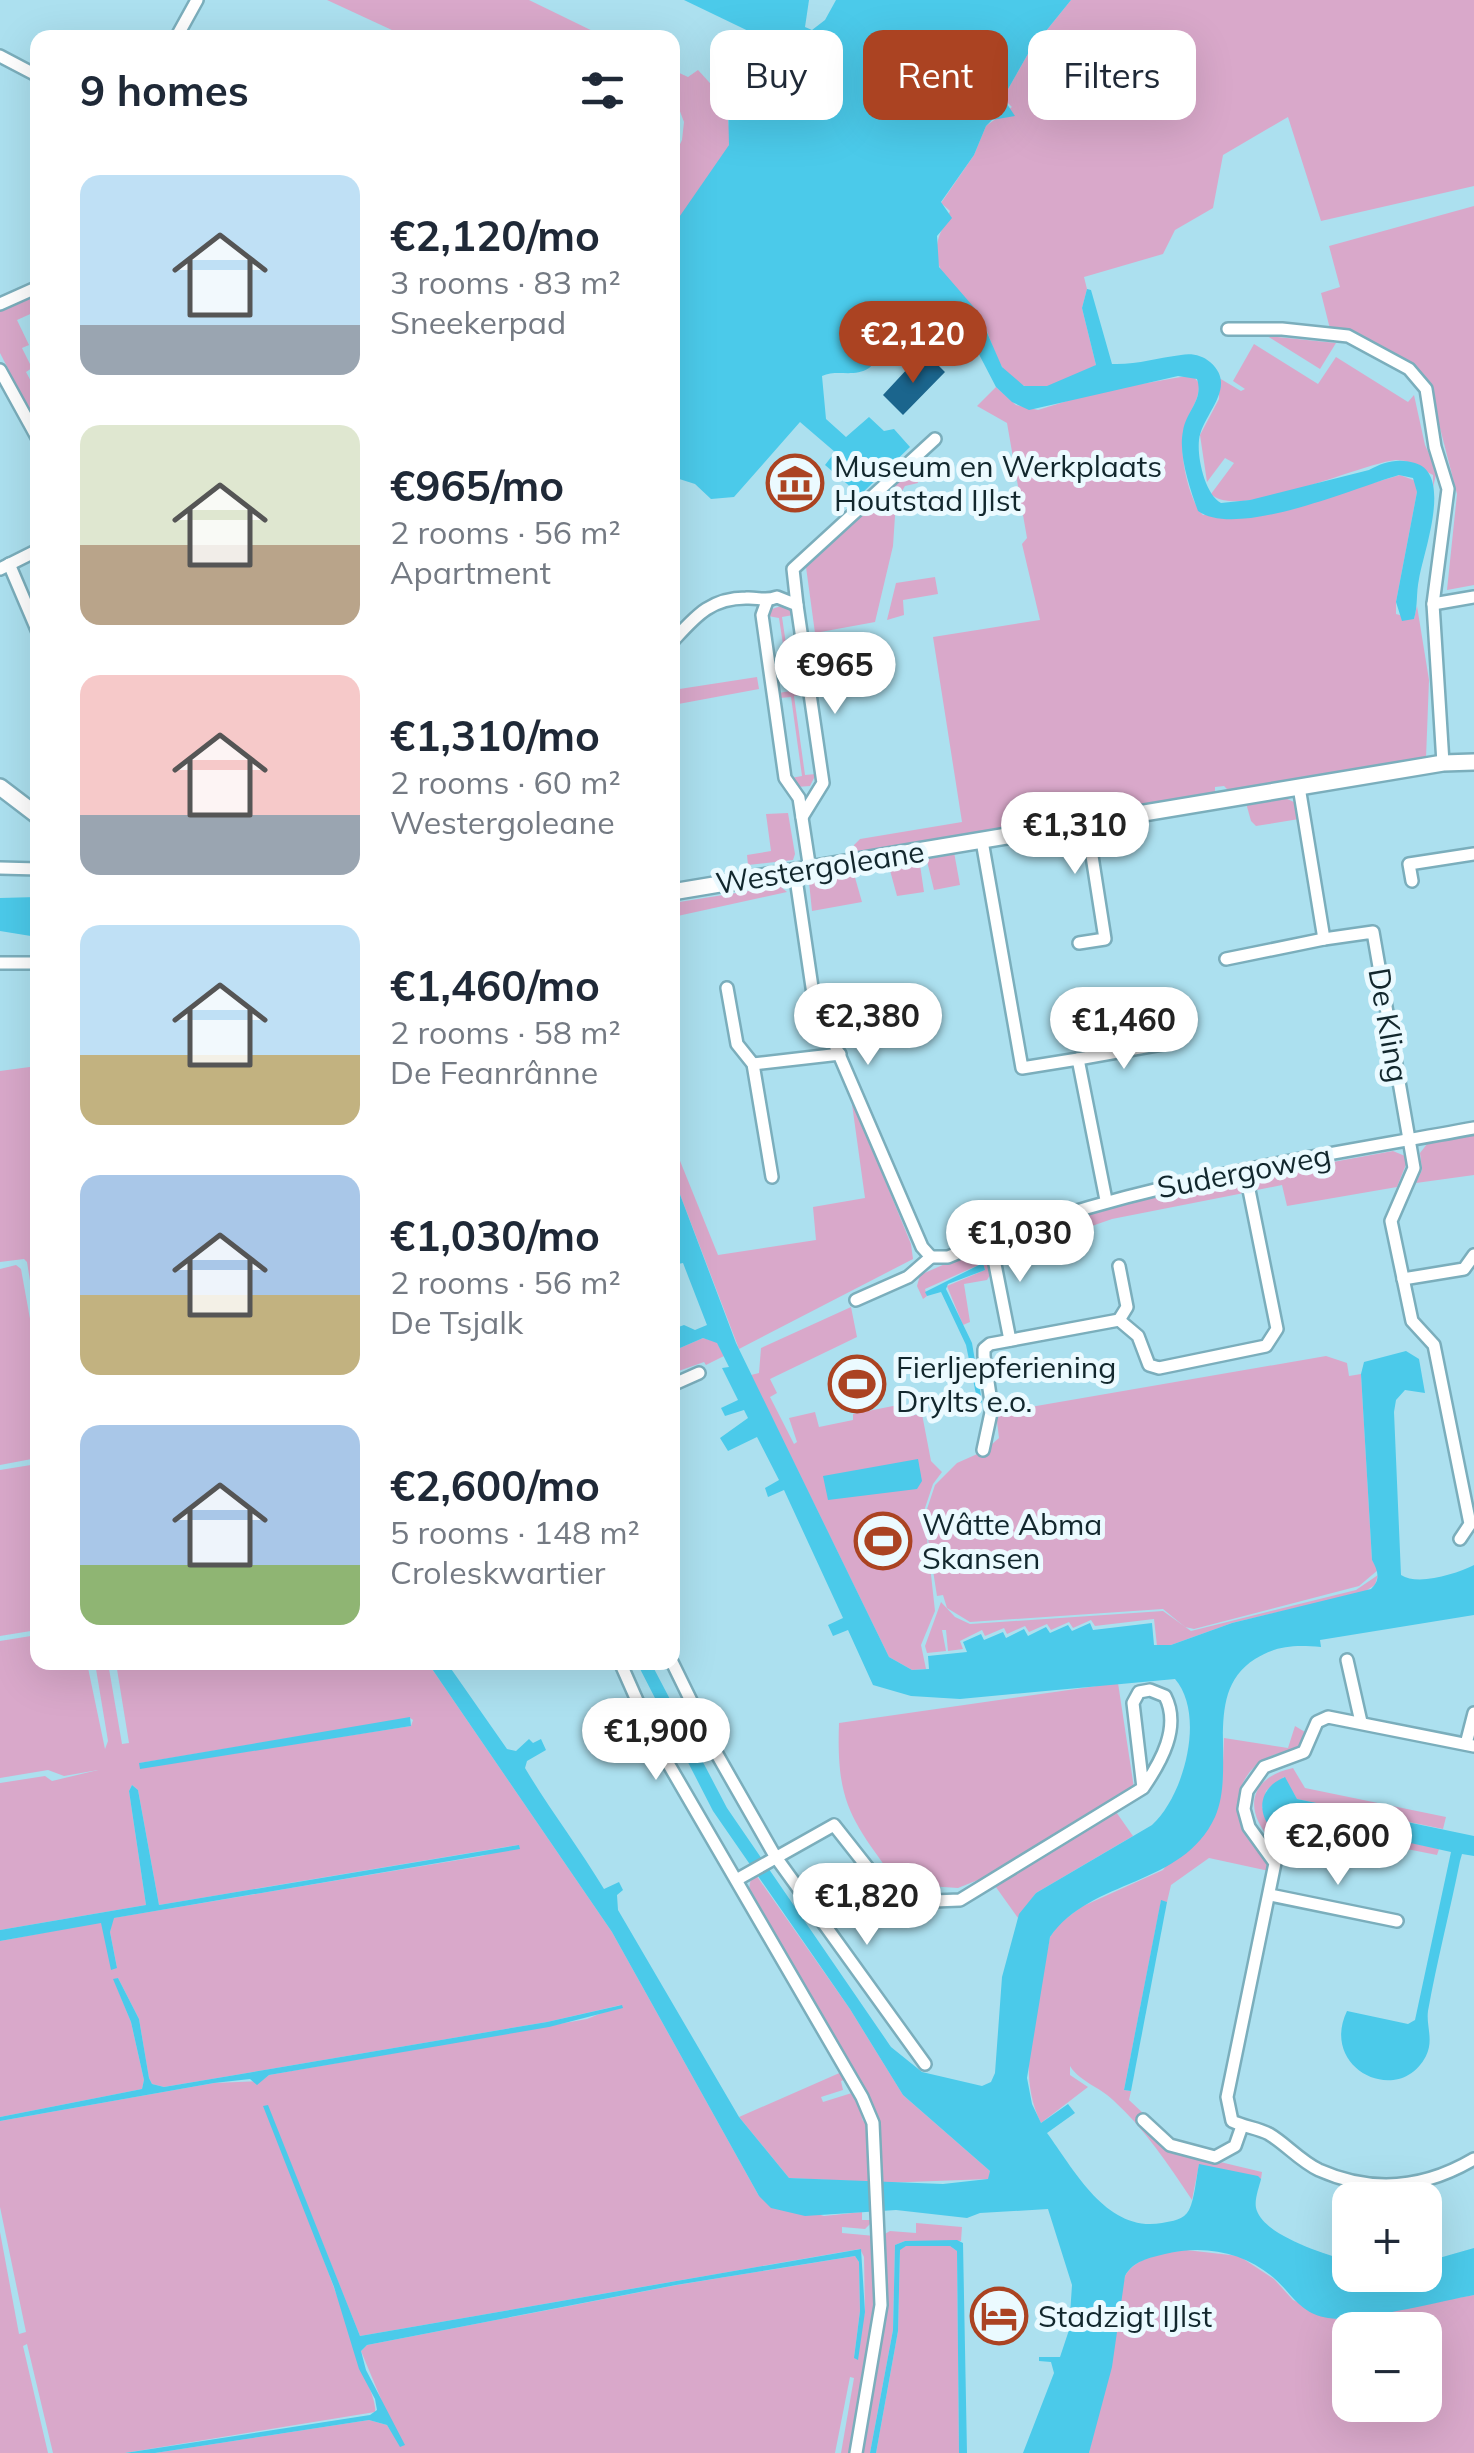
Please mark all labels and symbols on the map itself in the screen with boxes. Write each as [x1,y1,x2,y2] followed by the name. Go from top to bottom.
[832,301,994,386] pin: €2,120
[834,447,1162,519] place label: Museum en Werkplaats Houtstad IJlst
[765,453,825,513] museum icon: Museum en Werkplaats Houtstad IJlst
[776,632,894,717] pin: €965
[994,792,1156,877] pin: €1,310
[713,832,927,902] street label: Westergoleane
[1360,965,1418,1085] street label: De Kling
[787,983,949,1068] pin: €2,380
[1043,987,1205,1072] pin: €1,460
[1154,1136,1334,1206] street label: Sudergoweg
[939,1200,1101,1285] pin: €1,030
[896,1348,1116,1420] place label: Fierljepferiening Drylts e.o.
[827,1354,887,1414] sports icon: Fierljepferiening Drylts e.o.
[922,1505,1102,1577] place label: Wâtte Abma Skansen
[853,1511,913,1571] sports icon: Wâtte Abma Skansen
[575,1698,737,1783] pin: €1,900
[1257,1803,1419,1888] pin: €2,600
[786,1863,948,1948] pin: €1,820
[969,2286,1029,2346] hotel icon: Stadzigt IJlst
[1038,2297,1212,2335] place label: Stadzigt IJlst

